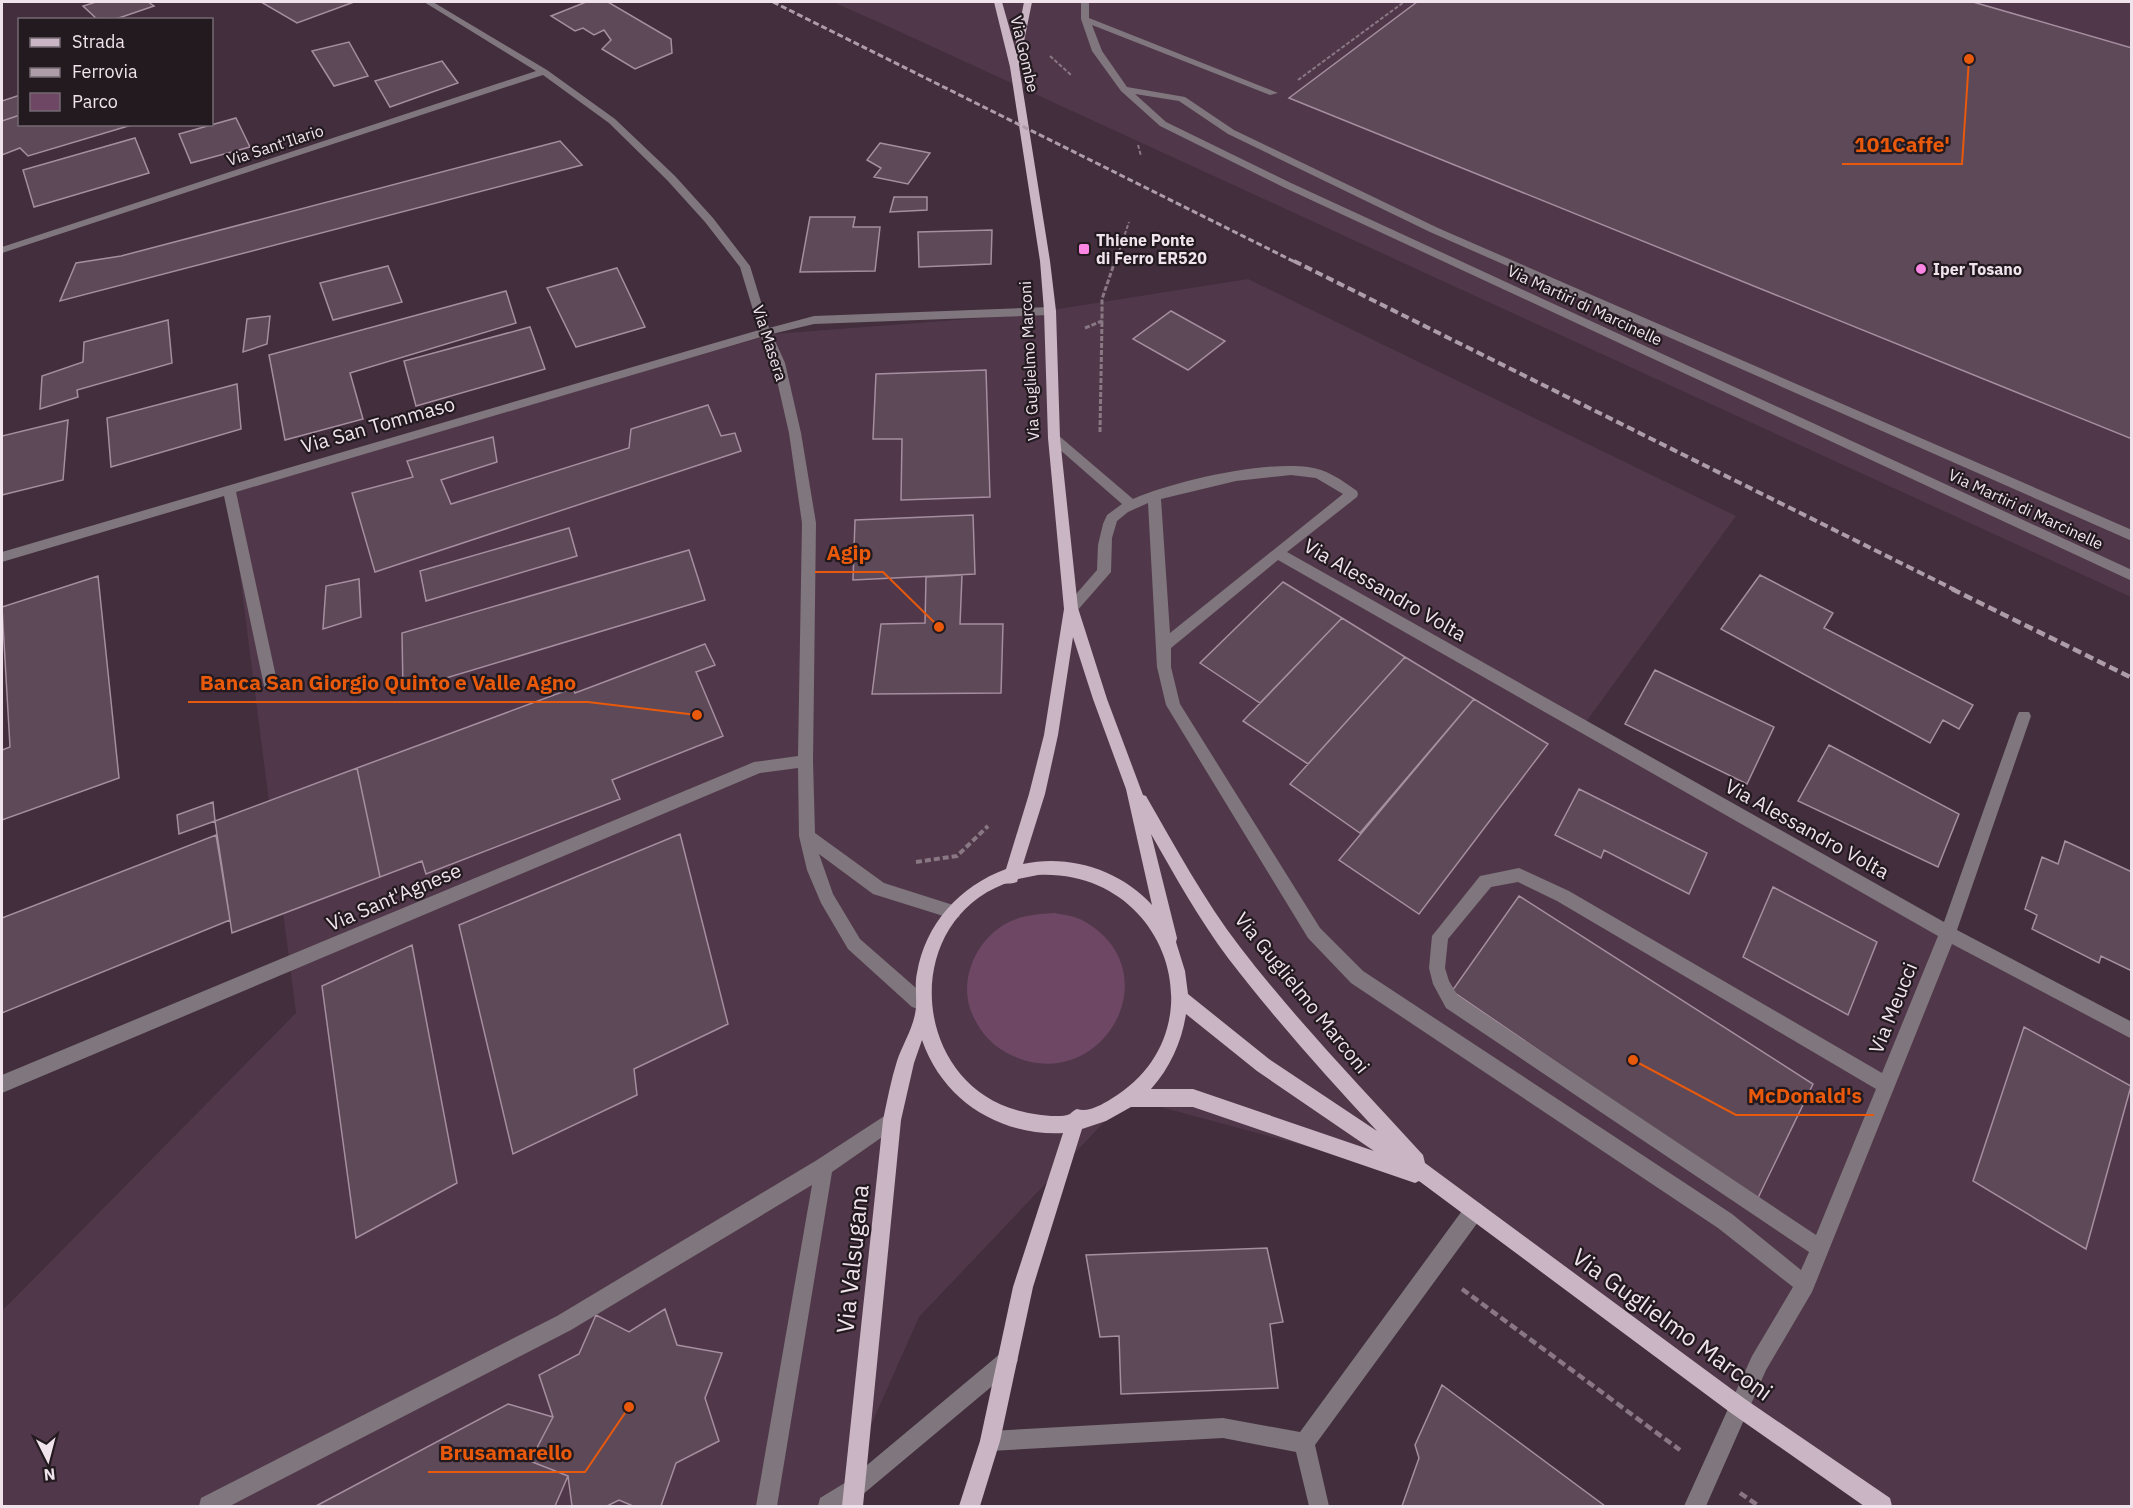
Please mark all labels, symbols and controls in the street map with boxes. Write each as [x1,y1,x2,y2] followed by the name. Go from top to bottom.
[1006,14,1044,95] street label: Via Gombe
[18,18,213,126] legend
[72,30,125,53] text: Strada
[72,60,138,83] text: Ferrovia
[72,90,118,113] text: Parco
[224,120,326,170] street label: Via Sant'Ilario
[1842,125,1962,164] callout: 101Caffe'
[1854,130,1950,158] text: 101Caffe'
[1096,230,1207,268] place label: Thiene Ponte di Ferro ER520
[1077,242,1091,256] marker: Thiene Ponte di Ferro ER520
[1933,259,2022,279] place label: Iper Tosano
[1504,260,1666,350] street label: Via Martiri di Marcinelle
[1914,262,1928,276] marker: Iper Tosano
[1015,280,1043,442] street label: Via Guglielmo Marconi
[748,303,792,384] street label: Via Masera
[298,390,458,459] street label: Via San Tommaso
[1945,464,2107,554] street label: Via Martiri di Marcinelle
[1299,532,1472,647] street label: Via Alessandro Volta
[815,533,883,572] callout: Agip
[827,538,871,566] text: Agip
[188,663,588,702] callout: Banca San Giorgio Quinto e Valle Agno
[200,668,576,696] text: Banca San Giorgio Quinto e Valle Agno
[1720,772,1894,885] street label: Via Alessandro Volta
[322,856,465,937] street label: Via Sant'Agnese
[1229,906,1376,1079] street label: Via Guglielmo Marconi
[1862,958,1923,1057] street label: Via Meucci
[1736,1076,1874,1115] callout: McDonald's
[1748,1081,1862,1109] text: McDonald's
[828,1183,876,1335] street label: Via Valsugana
[1566,1241,1779,1408] street label: Via Guglielmo Marconi
[18,1430,78,1490] north arrow
[428,1433,585,1472] callout: Brusamarello
[440,1438,573,1466] text: Brusamarello
[43,1464,56,1485] text: N

